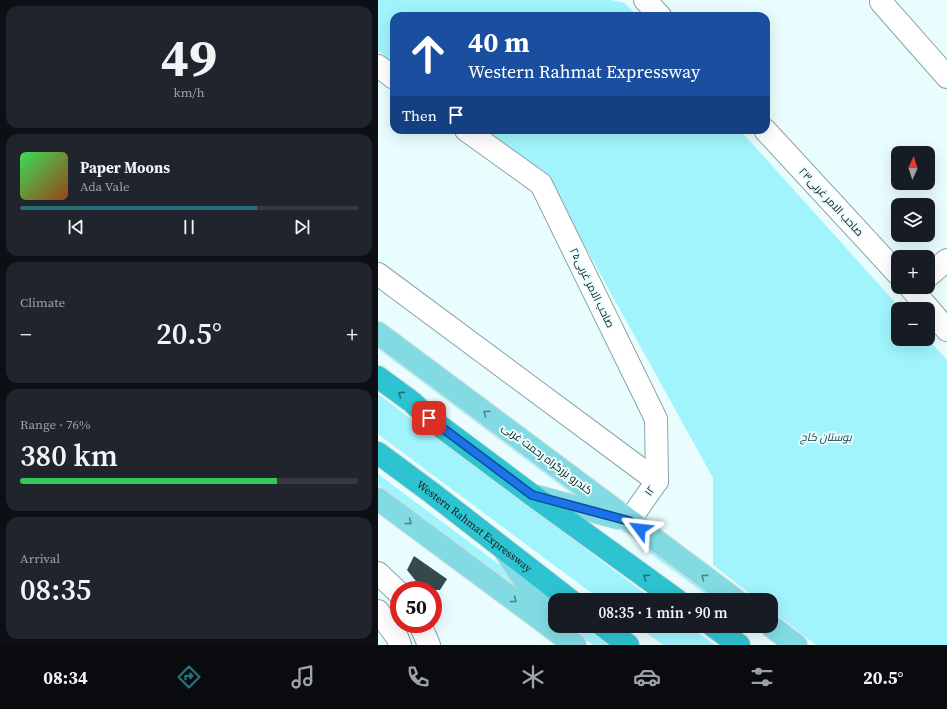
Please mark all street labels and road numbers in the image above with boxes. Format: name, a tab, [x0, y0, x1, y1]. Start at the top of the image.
street label: صاحب الامر غربی۲۳	[795, 164, 867, 240]
street label: صاحب الامر غربی۲۵	[566, 246, 618, 330]
street label: کندرو بزرگراه رحمت غربی	[499, 420, 595, 498]
street label: Western Rahmat Expressway	[414, 477, 536, 576]
street label: ۱۲	[641, 483, 659, 499]

